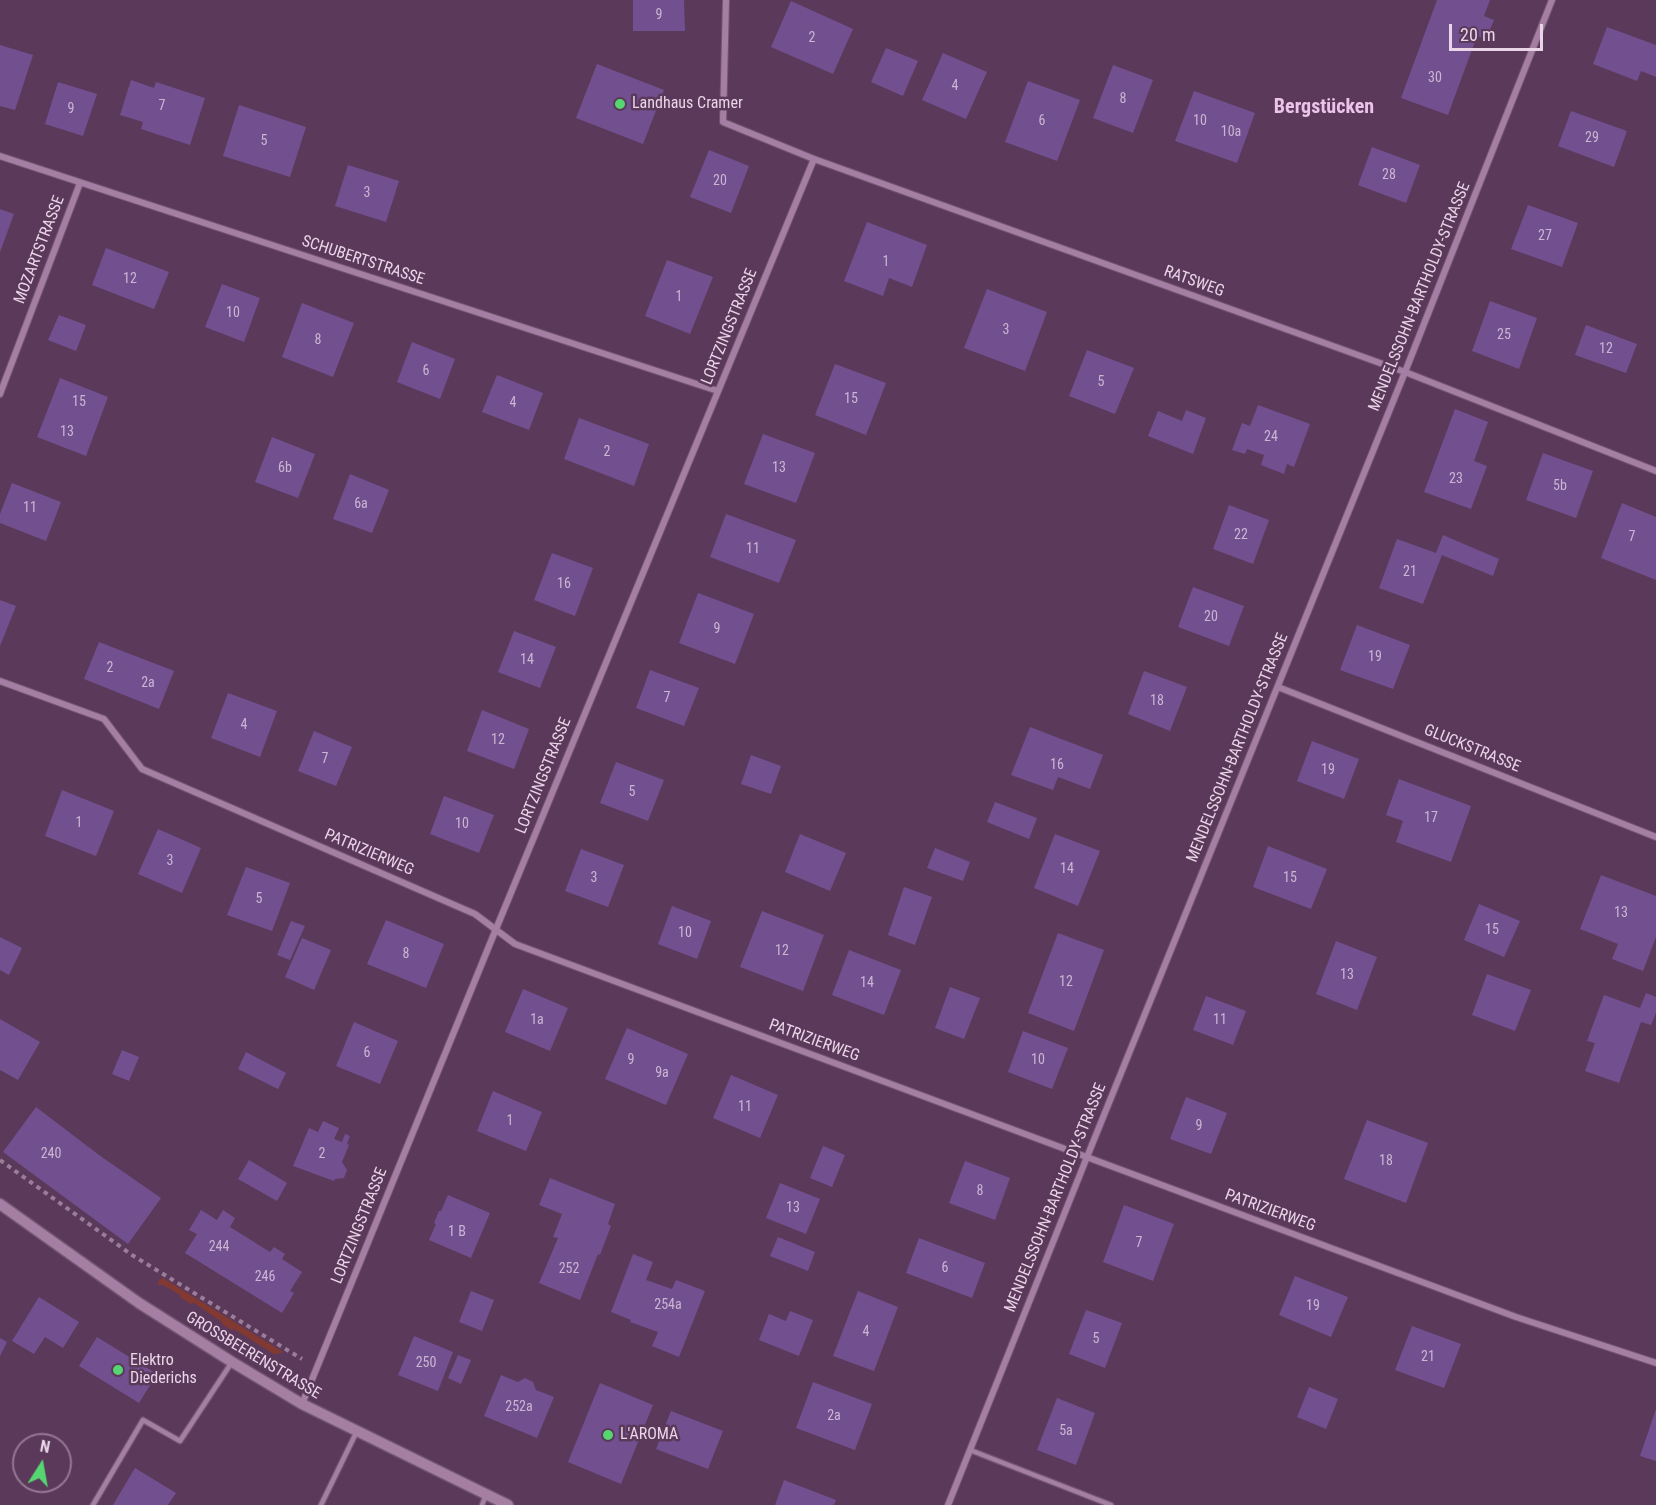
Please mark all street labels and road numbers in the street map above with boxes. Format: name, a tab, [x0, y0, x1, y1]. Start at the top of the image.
street label: MENDELSSOHN-BARTHOLDY-STRASSE	[1365, 180, 1475, 414]
street label: MOZARTSTRASSE	[11, 193, 69, 307]
street label: SCHUBERTSTRASSE	[299, 232, 427, 290]
street label: RATSWEG	[1161, 262, 1227, 302]
street label: LORTZINGSTRASSE	[698, 266, 762, 388]
street label: MENDELSSOHN-BARTHOLDY-STRASSE	[1183, 631, 1293, 865]
street label: LORTZINGSTRASSE	[512, 715, 576, 837]
street label: GLUCKSTRASSE	[1421, 721, 1523, 777]
street label: PATRIZIERWEG	[321, 826, 417, 880]
street label: PATRIZIERWEG	[766, 1016, 862, 1066]
street label: MENDELSSOHN-BARTHOLDY-STRASSE	[1001, 1081, 1111, 1315]
street label: LORTZINGSTRASSE	[328, 1165, 392, 1287]
street label: PATRIZIERWEG	[1222, 1186, 1318, 1236]
street label: GROSSBEERENSTRASSE	[182, 1308, 324, 1404]

